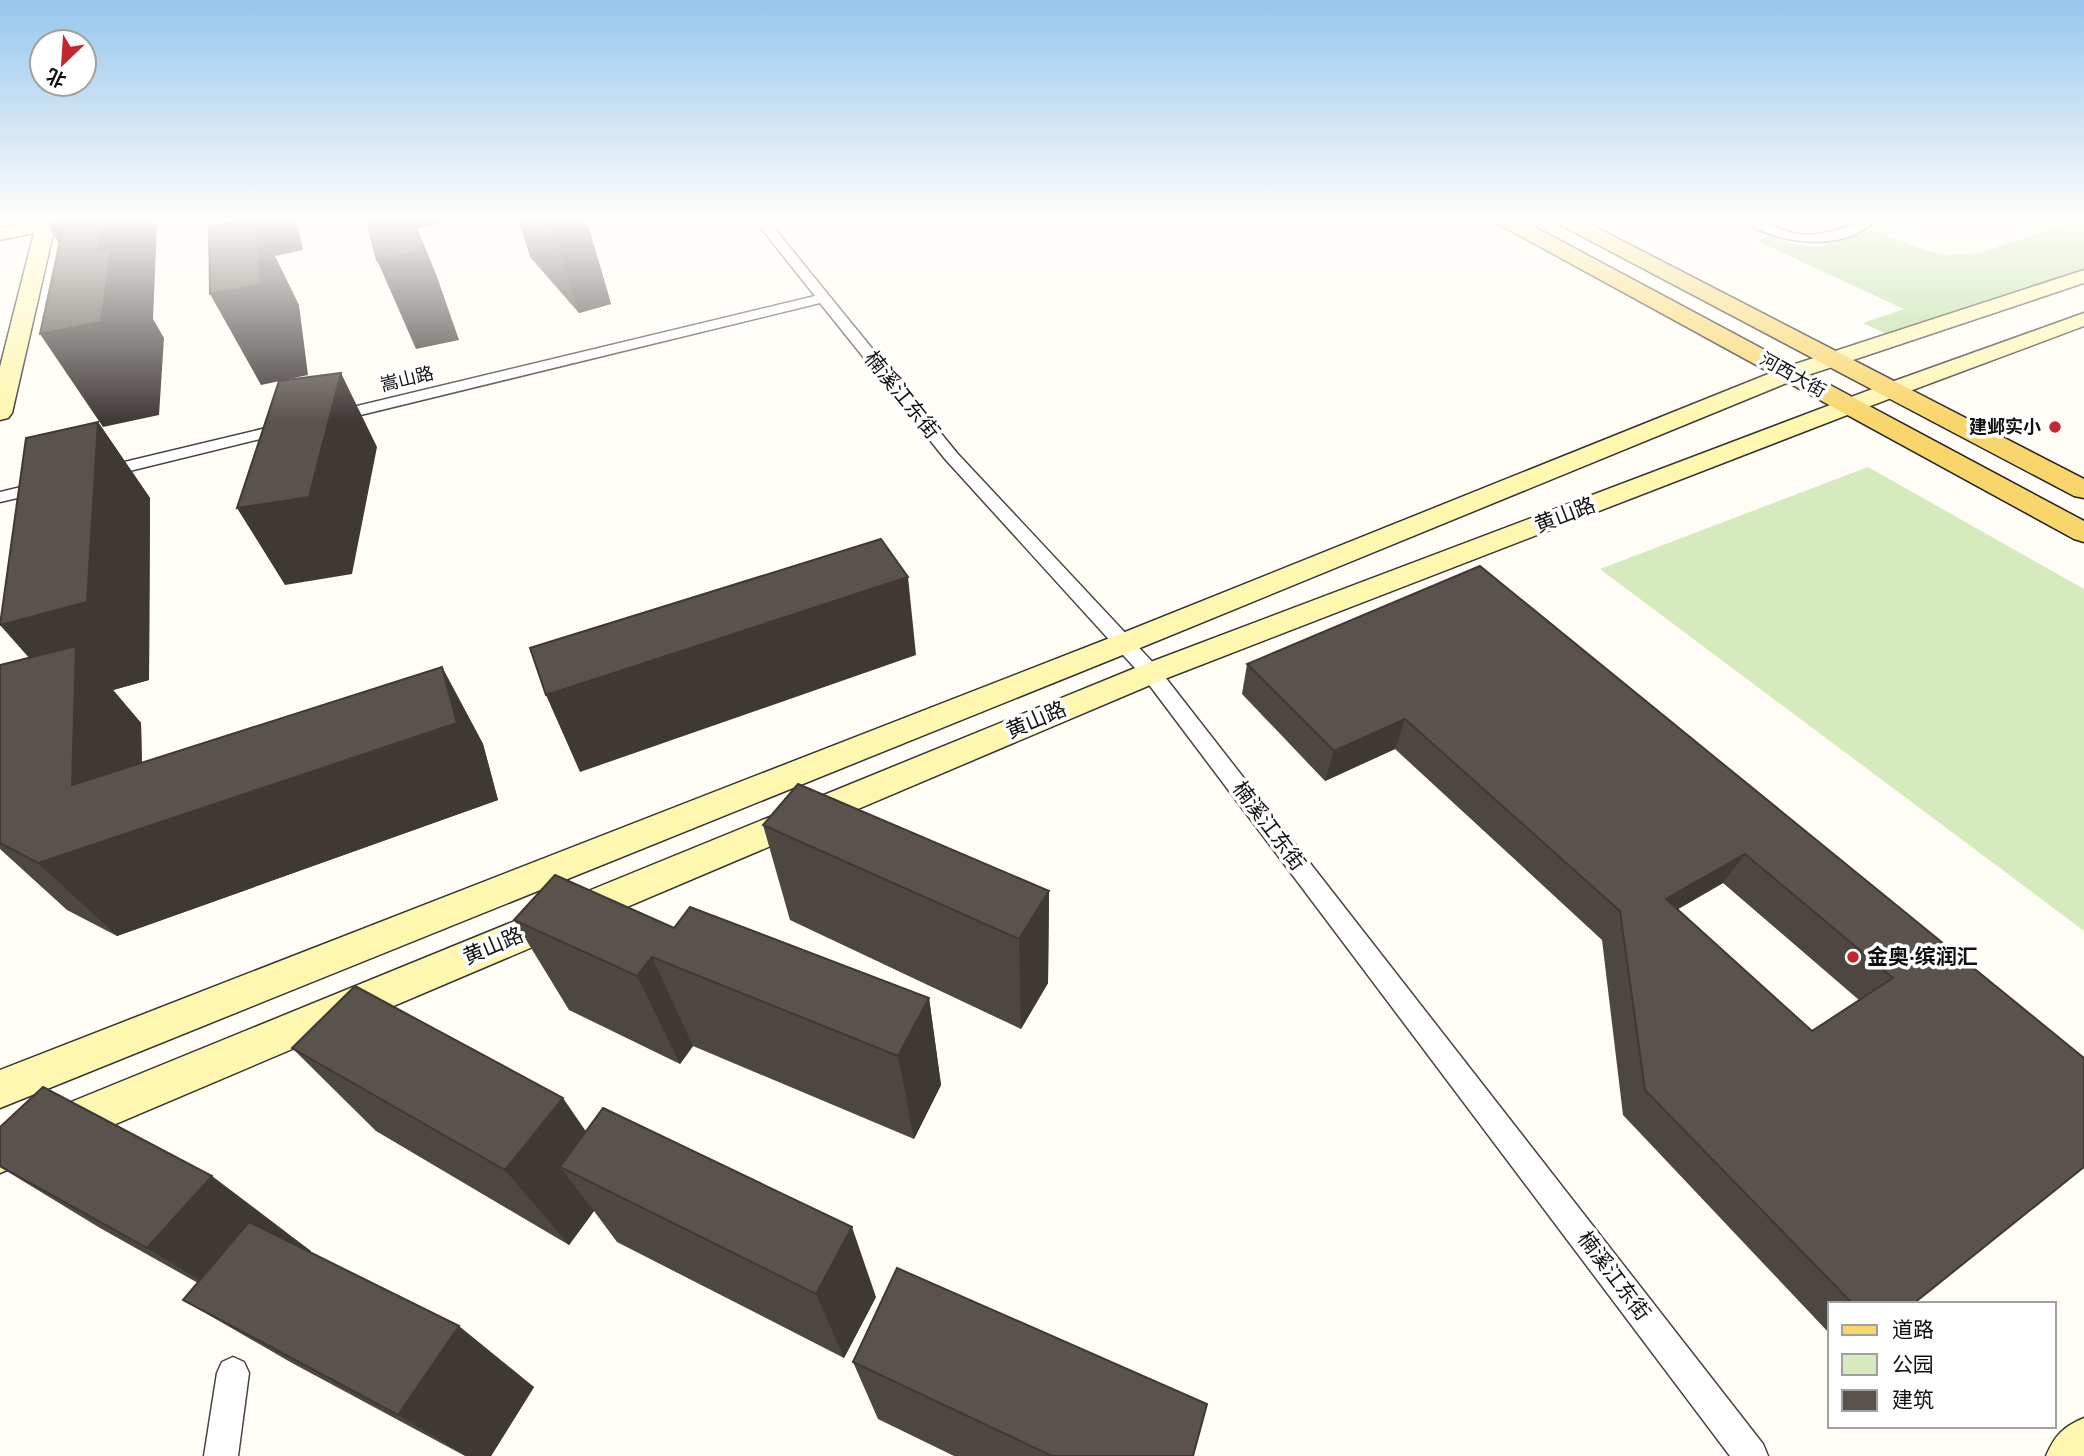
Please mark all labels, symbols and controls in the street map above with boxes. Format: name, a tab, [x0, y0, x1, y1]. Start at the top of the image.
north arrow	[28, 28, 98, 98]
text: 北	[41, 64, 70, 95]
street label: 楠溪江东街	[860, 344, 947, 443]
street label: 河西大街	[1756, 346, 1831, 402]
street label: 嵩山路	[378, 360, 436, 396]
place label: 建邺实小	[1969, 414, 2041, 438]
marker: 建邺实小	[2047, 419, 2063, 435]
street label: 黄山路	[1530, 489, 1599, 537]
street label: 黄山路	[1001, 693, 1070, 743]
street label: 楠溪江东街	[1228, 774, 1313, 875]
street label: 黄山路	[458, 919, 527, 969]
place label: 金奥·缤润汇	[1867, 941, 1978, 969]
marker: 金奥·缤润汇	[1845, 949, 1861, 965]
street label: 楠溪江东街	[1573, 1224, 1658, 1325]
legend	[1828, 1302, 2056, 1428]
text: 道路	[1892, 1314, 1934, 1342]
text: 公园	[1892, 1349, 1934, 1377]
text: 建筑	[1892, 1384, 1934, 1412]

